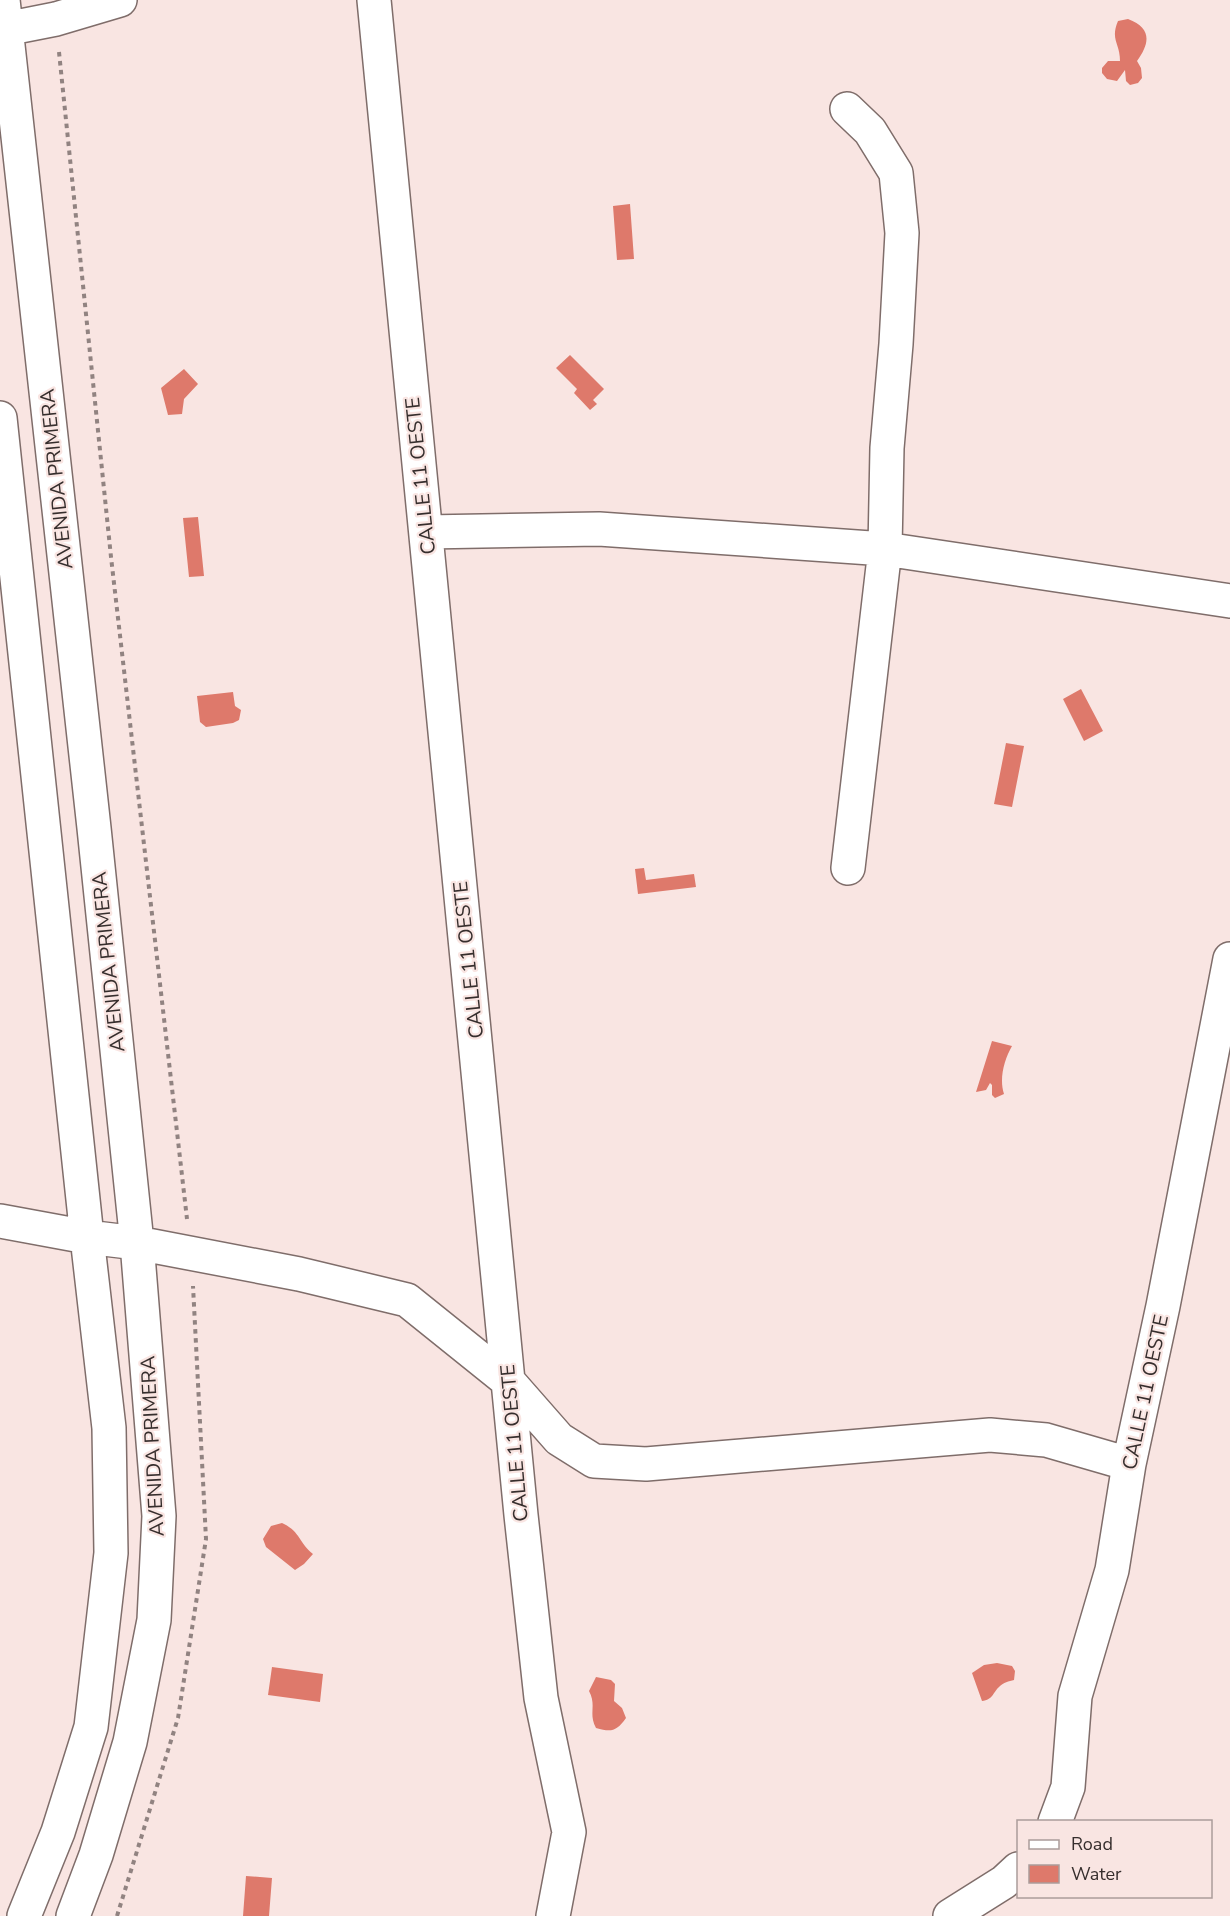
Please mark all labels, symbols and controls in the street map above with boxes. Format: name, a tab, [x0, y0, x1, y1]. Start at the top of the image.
street label: AVENIDA PRIMERA	[34, 387, 79, 570]
street label: CALLE 11 OESTE	[399, 396, 442, 556]
street label: AVENIDA PRIMERA	[86, 870, 131, 1053]
street label: CALLE 11 OESTE	[447, 880, 490, 1040]
street label: CALLE 11 OESTE	[1116, 1312, 1175, 1472]
street label: AVENIDA PRIMERA	[134, 1355, 171, 1537]
street label: CALLE 11 OESTE	[494, 1363, 535, 1523]
legend	[1017, 1820, 1212, 1898]
text: Road	[1071, 1832, 1113, 1856]
text: Water	[1071, 1862, 1122, 1886]

